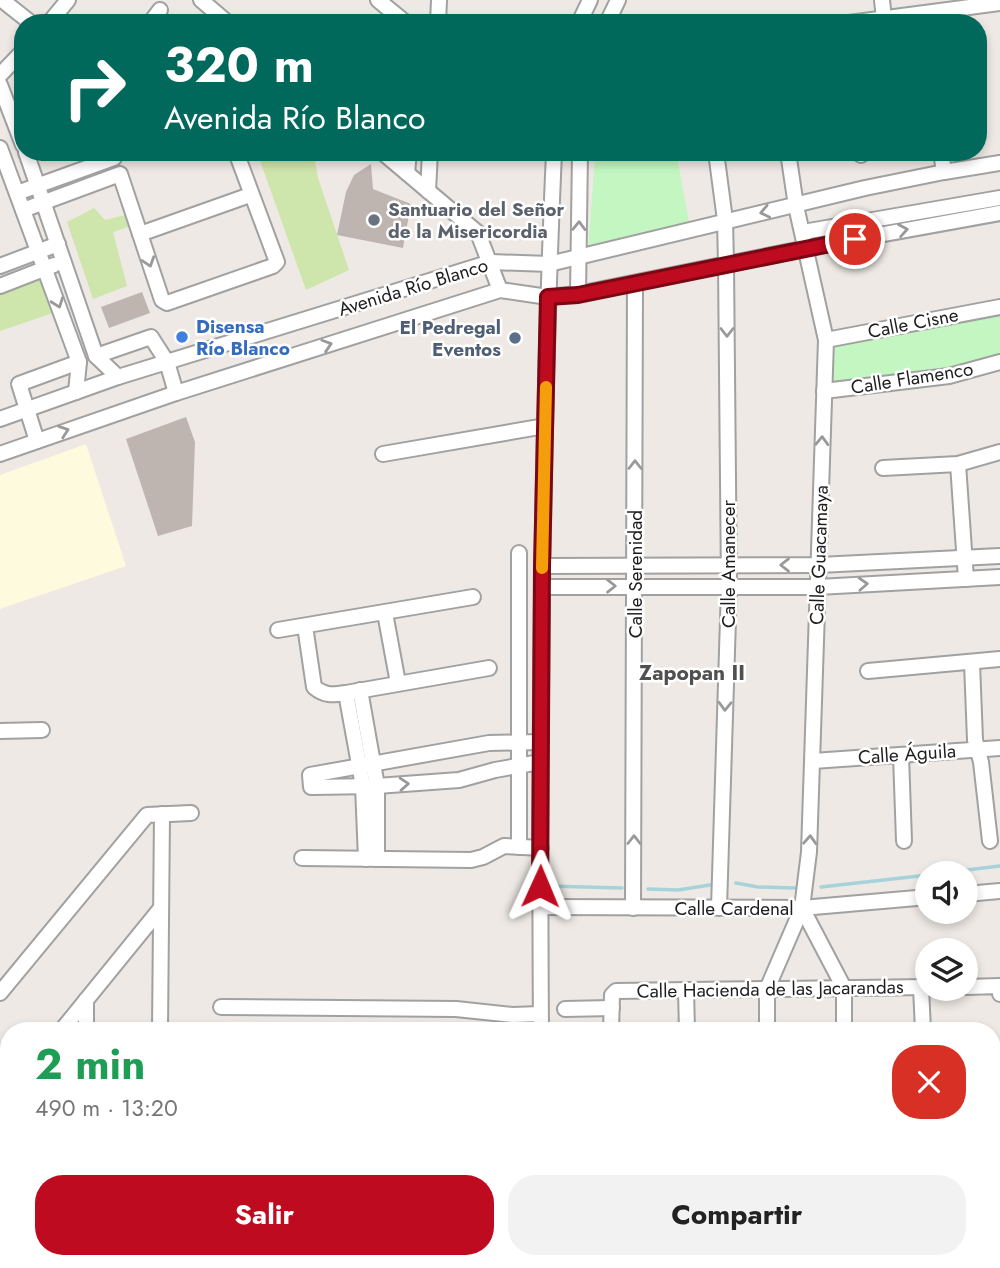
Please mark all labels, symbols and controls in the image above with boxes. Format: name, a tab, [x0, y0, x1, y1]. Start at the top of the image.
text: 320 m	[164, 30, 314, 100]
icon: right	[49, 42, 140, 133]
text: Avenida Río Blanco	[164, 95, 425, 141]
place label: Santuario del Señor de la Misericordia	[388, 196, 565, 245]
one-way arrow	[759, 204, 771, 219]
pin	[825, 209, 885, 269]
marker: Santuario del Señor de la Misericordia	[366, 212, 382, 228]
icon: arrive	[836, 220, 874, 258]
one-way arrow	[571, 221, 587, 231]
one-way arrow	[897, 223, 909, 238]
street label: Avenida Río Blanco	[335, 251, 491, 323]
one-way arrow	[141, 255, 155, 267]
one-way arrow	[50, 297, 64, 309]
street label: Calle Cisne	[865, 301, 961, 345]
place label: Disensa Río Blanco	[196, 313, 290, 362]
place label: El Pedregal Eventos	[399, 314, 501, 363]
one-way arrow	[719, 327, 735, 338]
marker: Disensa Río Blanco	[174, 329, 190, 345]
marker: El Pedregal Eventos	[507, 330, 523, 346]
one-way arrow	[321, 339, 333, 354]
street label: Calle Flamenco	[849, 355, 975, 401]
one-way arrow	[58, 425, 70, 439]
one-way arrow	[815, 436, 830, 447]
one-way arrow	[627, 459, 643, 470]
street label: Calle Guacamaya	[803, 485, 835, 625]
street label: Calle Amanecer	[715, 500, 742, 628]
street label: Calle Serenidad	[622, 510, 649, 638]
one-way arrow	[779, 557, 790, 573]
one-way arrow	[857, 577, 868, 592]
one-way arrow	[605, 579, 616, 594]
district label: Zapopan II	[639, 658, 745, 688]
one-way arrow	[717, 701, 733, 712]
street label: Calle Águila	[857, 737, 957, 771]
one-way arrow	[399, 777, 410, 792]
one-way arrow	[626, 834, 642, 844]
one-way arrow	[802, 834, 817, 845]
position arrow	[503, 849, 577, 923]
map controls	[915, 861, 978, 1001]
button: sound	[915, 861, 978, 924]
street label: Calle Cardenal	[674, 895, 794, 922]
button: layers	[915, 938, 978, 1001]
street label: Calle Hacienda de las Jacarandas	[636, 973, 904, 1005]
text: 2 min	[35, 1034, 145, 1095]
button: close	[892, 1045, 966, 1119]
text: 490 m · 13:20	[35, 1091, 178, 1125]
button: Salir	[35, 1175, 494, 1255]
button: Compartir	[508, 1175, 966, 1255]

